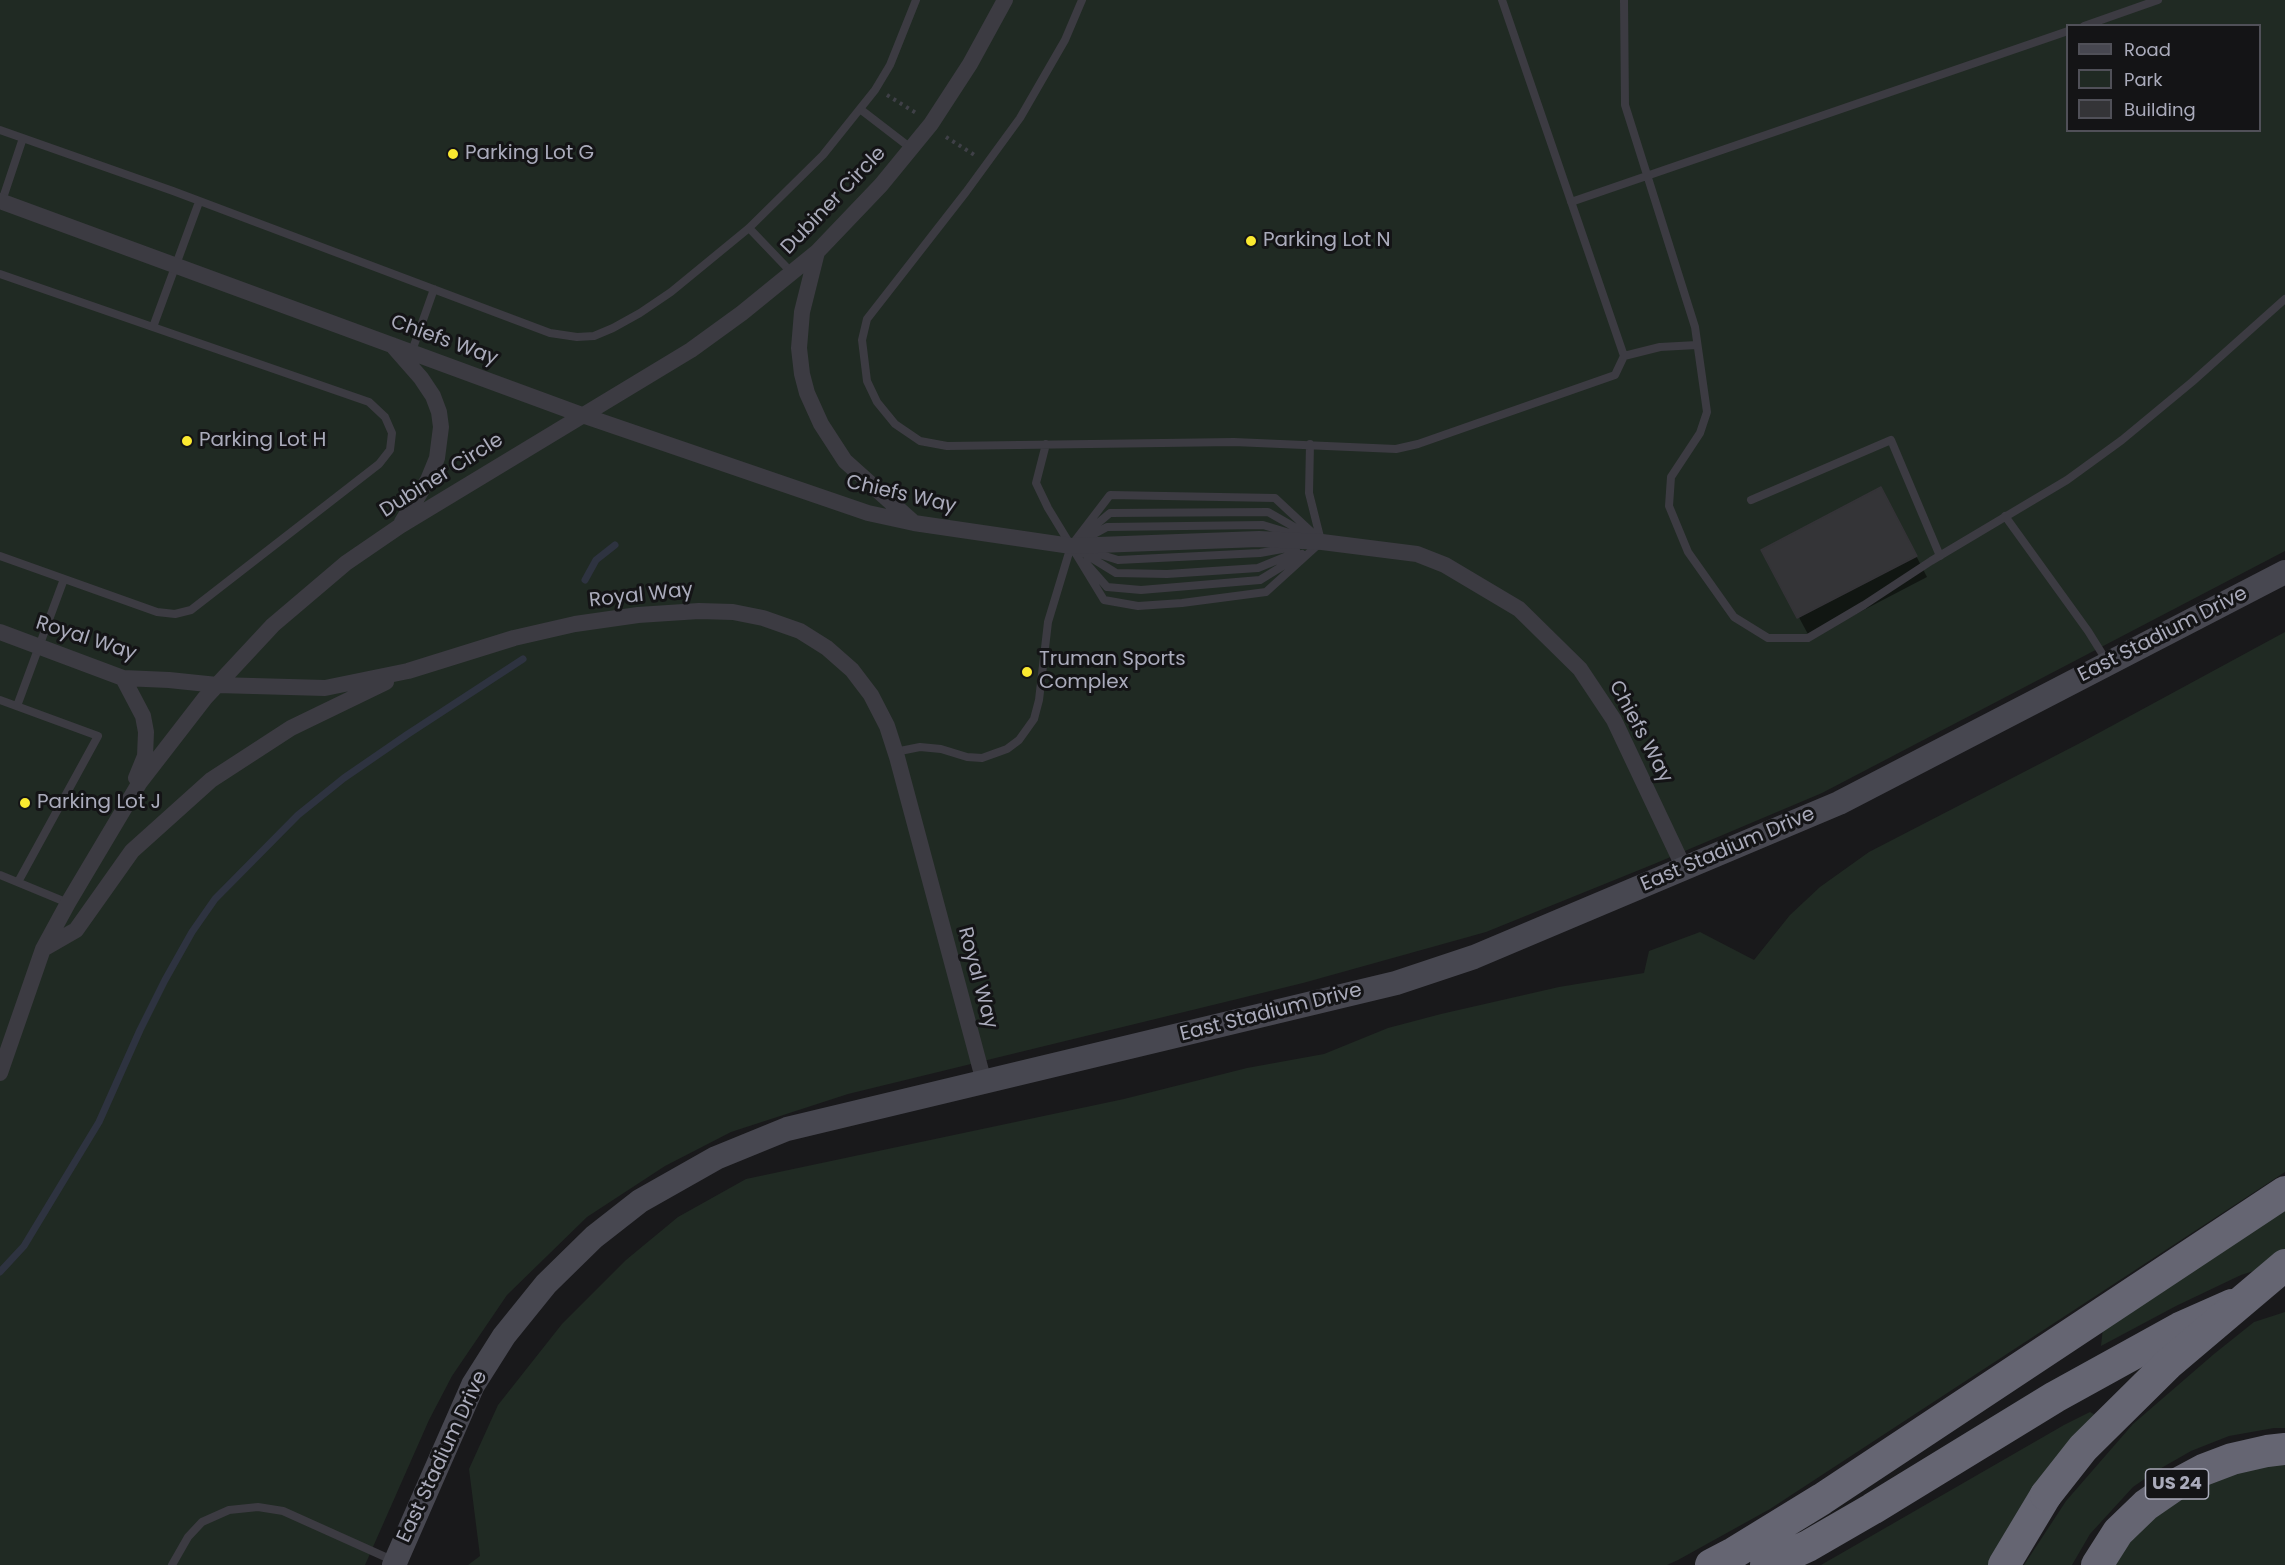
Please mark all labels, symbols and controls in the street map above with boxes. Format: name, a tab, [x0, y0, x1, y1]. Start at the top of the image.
legend	[2066, 24, 2261, 132]
text: Road	[2124, 37, 2171, 62]
text: Park	[2124, 67, 2163, 92]
text: Building	[2124, 97, 2196, 122]
place label: Parking Lot G	[465, 142, 594, 166]
street label: Dubiner Circle	[777, 142, 891, 260]
marker: Parking Lot G	[446, 147, 460, 161]
place label: Parking Lot N	[1263, 229, 1391, 253]
marker: Parking Lot N	[1244, 234, 1258, 248]
street label: Chiefs Way	[387, 311, 501, 371]
place label: Parking Lot H	[199, 429, 326, 453]
street label: Dubiner Circle	[376, 429, 508, 523]
marker: Parking Lot H	[180, 434, 194, 448]
street label: Chiefs Way	[844, 471, 958, 519]
street label: Royal Way	[588, 579, 694, 613]
street label: East Stadium Drive	[2074, 582, 2252, 688]
street label: Royal Way	[33, 611, 139, 667]
place label: Truman Sports Complex	[1039, 648, 1186, 695]
marker: Truman Sports Complex	[1020, 665, 1034, 679]
street label: Chiefs Way	[1603, 677, 1677, 787]
place label: Parking Lot J	[37, 791, 161, 815]
marker: Parking Lot J	[18, 796, 32, 810]
street label: East Stadium Drive	[1637, 802, 1819, 898]
street label: Royal Way	[952, 925, 1002, 1031]
street label: East Stadium Drive	[1178, 979, 1364, 1047]
street label: East Stadium Drive	[393, 1367, 493, 1547]
road number: US 24	[2146, 1469, 2208, 1499]

